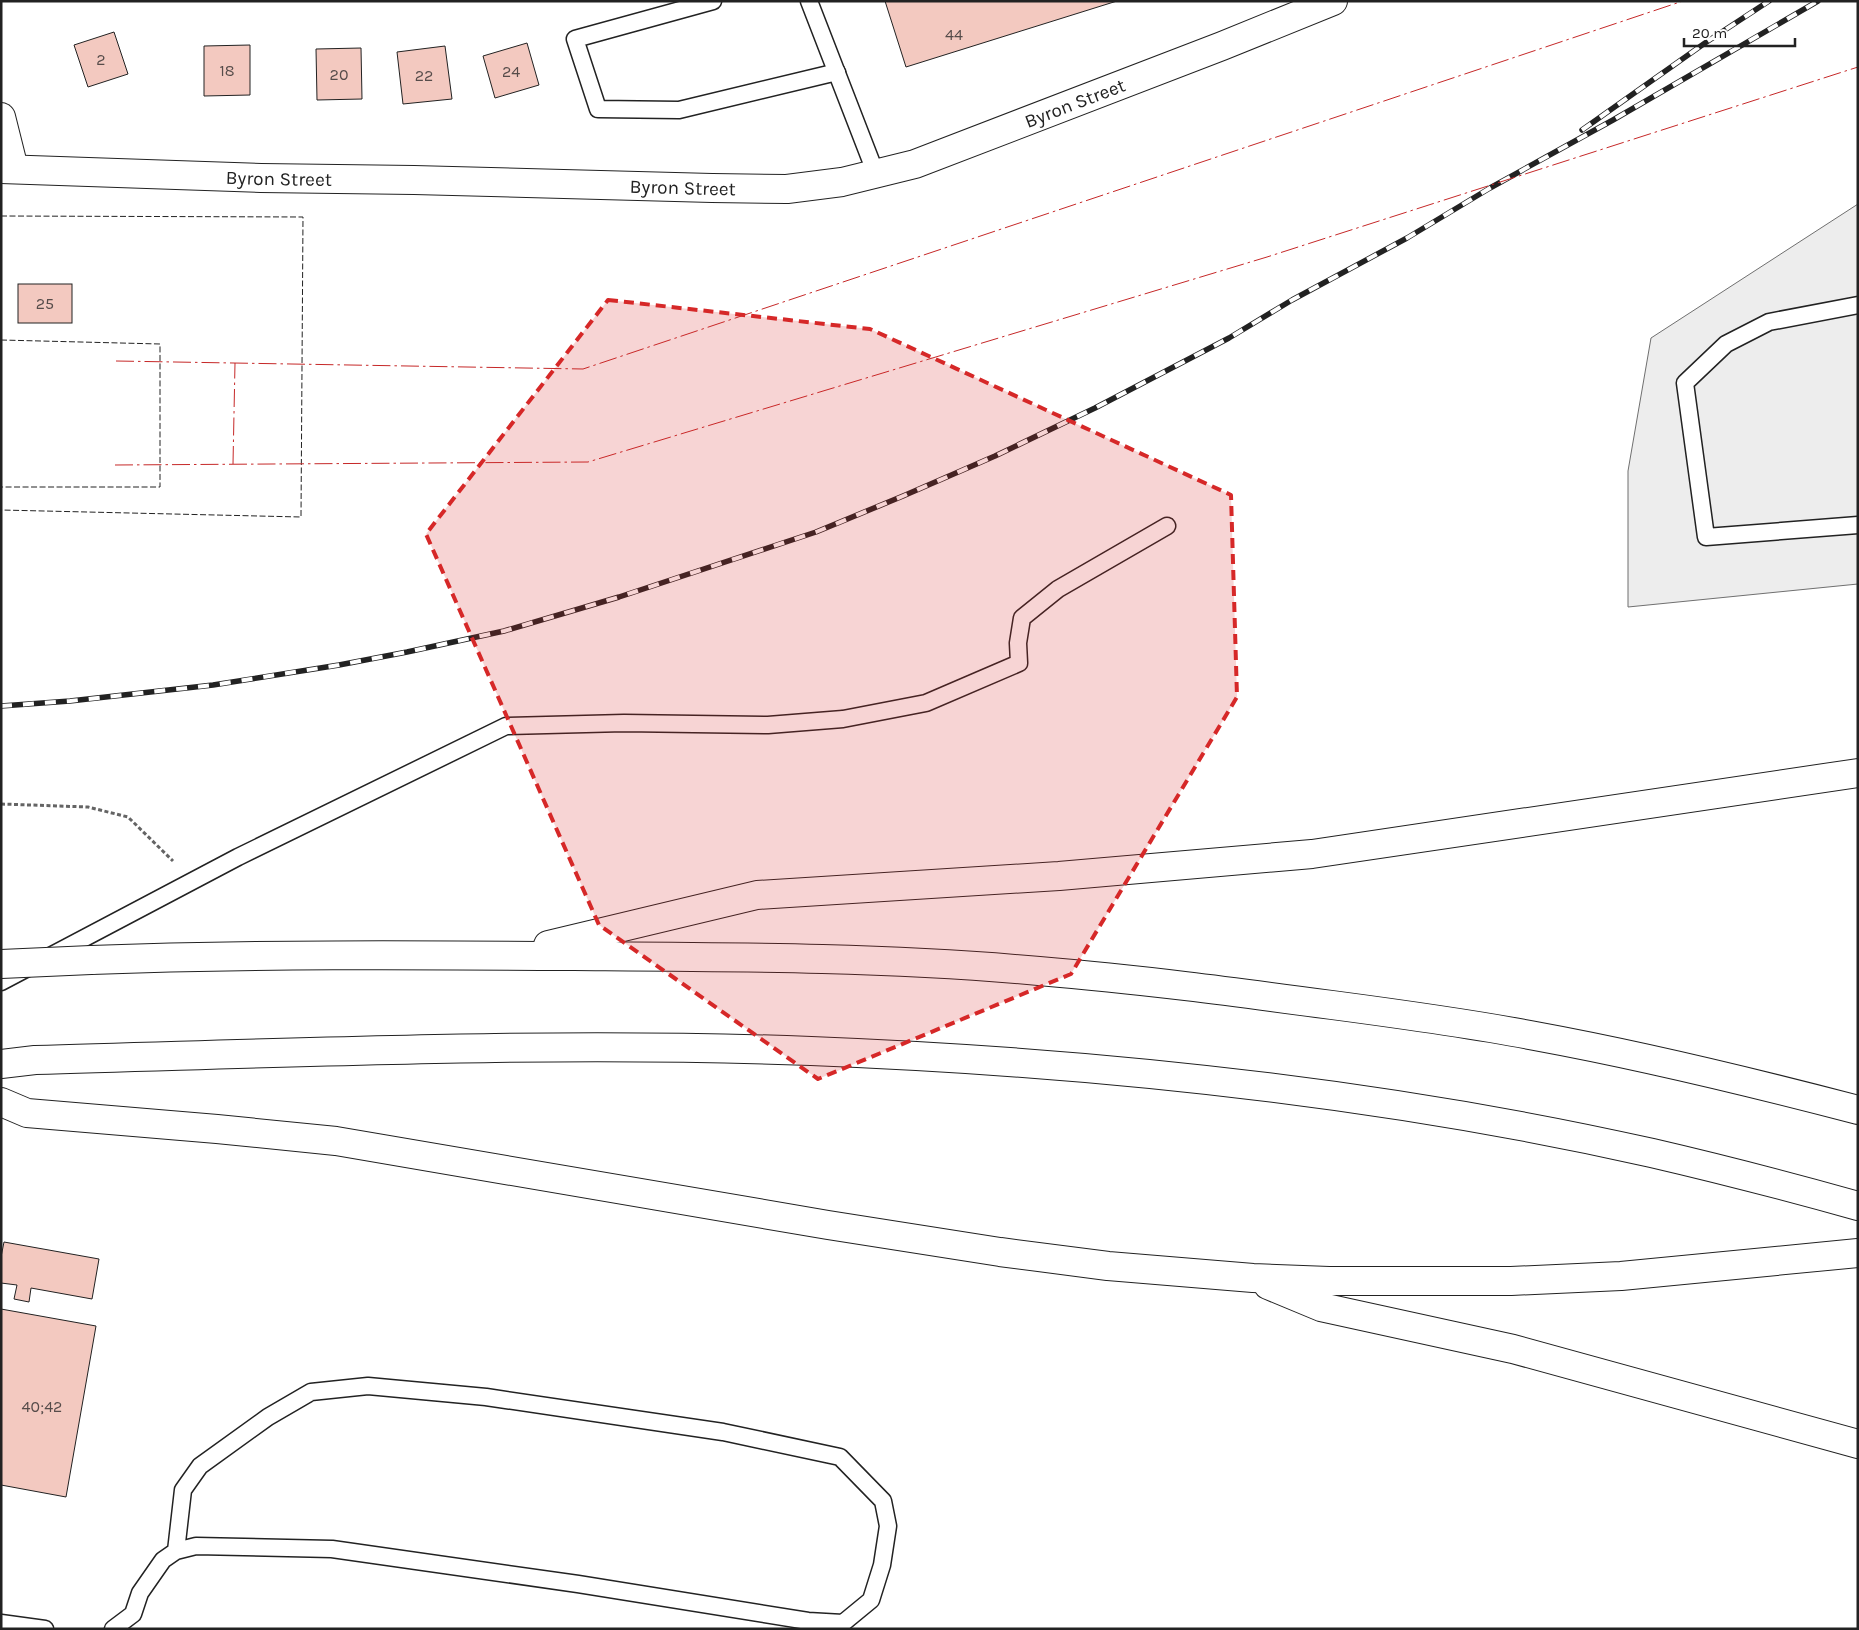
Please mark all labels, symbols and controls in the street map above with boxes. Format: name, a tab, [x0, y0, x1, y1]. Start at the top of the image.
scale bar	[1684, 15, 1795, 47]
text: 20 m	[1692, 24, 1727, 42]
house number: 44	[945, 25, 963, 44]
house number: 2	[96, 50, 106, 69]
house number: 18	[219, 61, 235, 80]
house number: 24	[502, 62, 520, 81]
house number: 20	[330, 65, 348, 84]
house number: 22	[415, 66, 433, 85]
street label: Byron Street	[1022, 74, 1129, 133]
street label: Byron Street	[225, 167, 332, 191]
street label: Byron Street	[629, 176, 736, 200]
house number: 25	[36, 294, 54, 313]
house number: 40;42	[22, 1397, 62, 1416]

